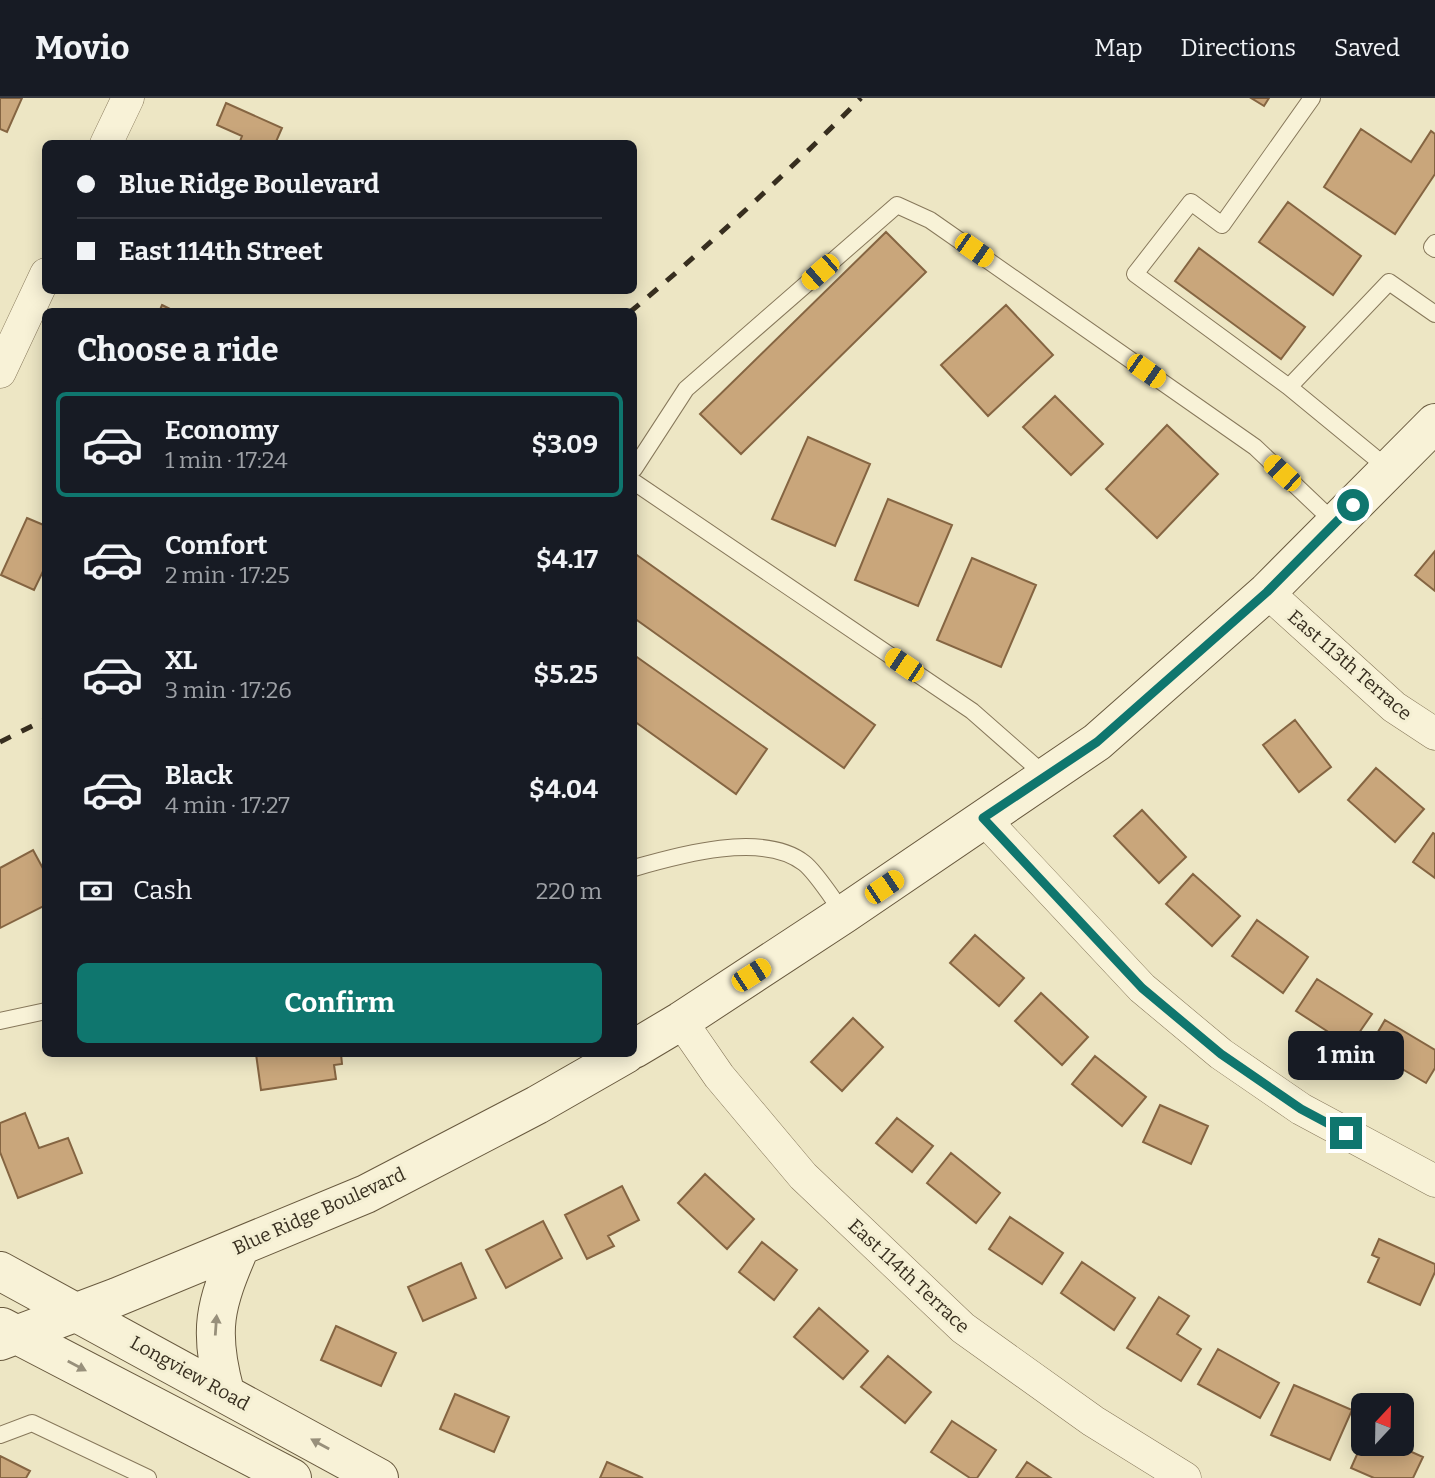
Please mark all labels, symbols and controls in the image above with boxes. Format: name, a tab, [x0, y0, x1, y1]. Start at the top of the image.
text: Movio	[35, 28, 130, 68]
text: Map	[1094, 34, 1143, 62]
text: Directions	[1181, 34, 1296, 62]
text: Saved	[1334, 34, 1400, 62]
text: Blue Ridge Boulevard	[119, 169, 379, 200]
car	[951, 229, 998, 271]
text: East 114th Street	[119, 236, 323, 267]
car	[798, 250, 843, 294]
text: Choose a ride	[77, 331, 278, 369]
car	[1123, 350, 1170, 392]
icon: car	[81, 413, 144, 476]
text: Economy	[165, 415, 279, 446]
text: $3.09	[531, 429, 598, 460]
text: 1 min · 17:24	[165, 446, 288, 474]
car	[1260, 451, 1305, 495]
route start	[1337, 489, 1369, 521]
icon: car	[81, 528, 144, 591]
text: Comfort	[165, 530, 268, 561]
text: $4.17	[536, 544, 598, 575]
text: 2 min · 17:25	[165, 561, 290, 589]
street label: East 113th Terrace	[1283, 605, 1417, 725]
icon: car	[81, 643, 144, 706]
text: XL	[165, 645, 197, 676]
car	[881, 645, 928, 685]
text: $5.25	[533, 659, 598, 690]
text: 3 min · 17:26	[165, 676, 292, 704]
icon: car	[81, 758, 144, 821]
text: Black	[165, 760, 233, 791]
text: $4.04	[529, 774, 598, 805]
text: 4 min · 17:27	[165, 791, 290, 819]
car	[861, 867, 908, 907]
icon: cash	[77, 872, 115, 910]
text: Cash	[133, 875, 192, 906]
text: 220 m	[536, 877, 602, 905]
car	[728, 955, 775, 995]
button: Confirm	[77, 963, 602, 1043]
callout: 1 min	[1288, 1032, 1404, 1080]
text: 1 min	[1317, 1041, 1375, 1069]
route end	[1330, 1117, 1362, 1149]
street label: Blue Ridge Boulevard	[229, 1163, 409, 1259]
street label: East 114th Terrace	[844, 1214, 974, 1338]
one-way arrow	[211, 1314, 222, 1336]
street label: Longview Road	[126, 1331, 254, 1415]
one-way arrow	[67, 1361, 87, 1372]
north arrow	[1351, 1393, 1414, 1456]
map controls	[1351, 1393, 1414, 1456]
one-way arrow	[310, 1438, 329, 1450]

